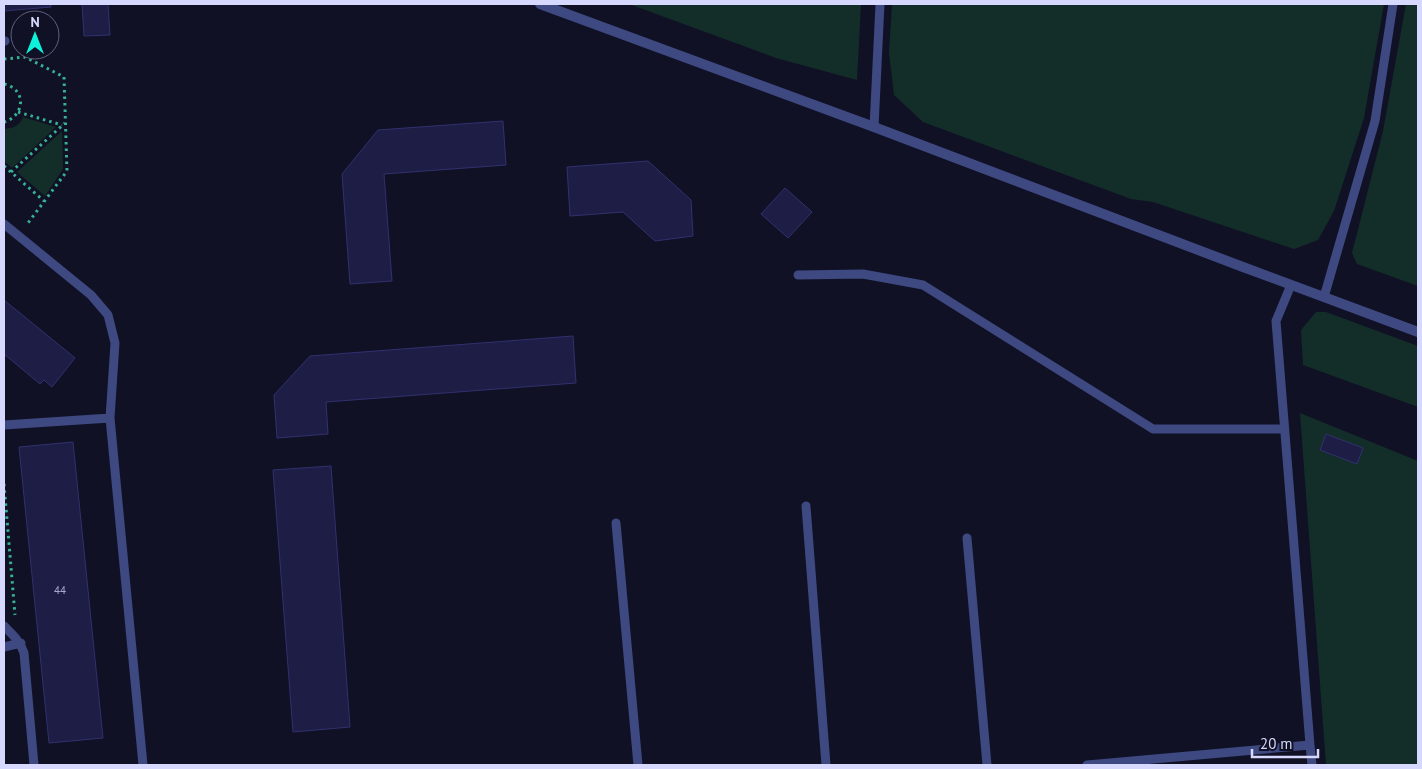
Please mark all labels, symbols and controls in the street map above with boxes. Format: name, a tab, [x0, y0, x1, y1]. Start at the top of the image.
north arrow	[10, 10, 60, 60]
text: N	[30, 13, 40, 31]
house number: 44	[54, 583, 66, 597]
scale bar	[1252, 726, 1318, 758]
text: 20 m	[1260, 734, 1293, 753]

